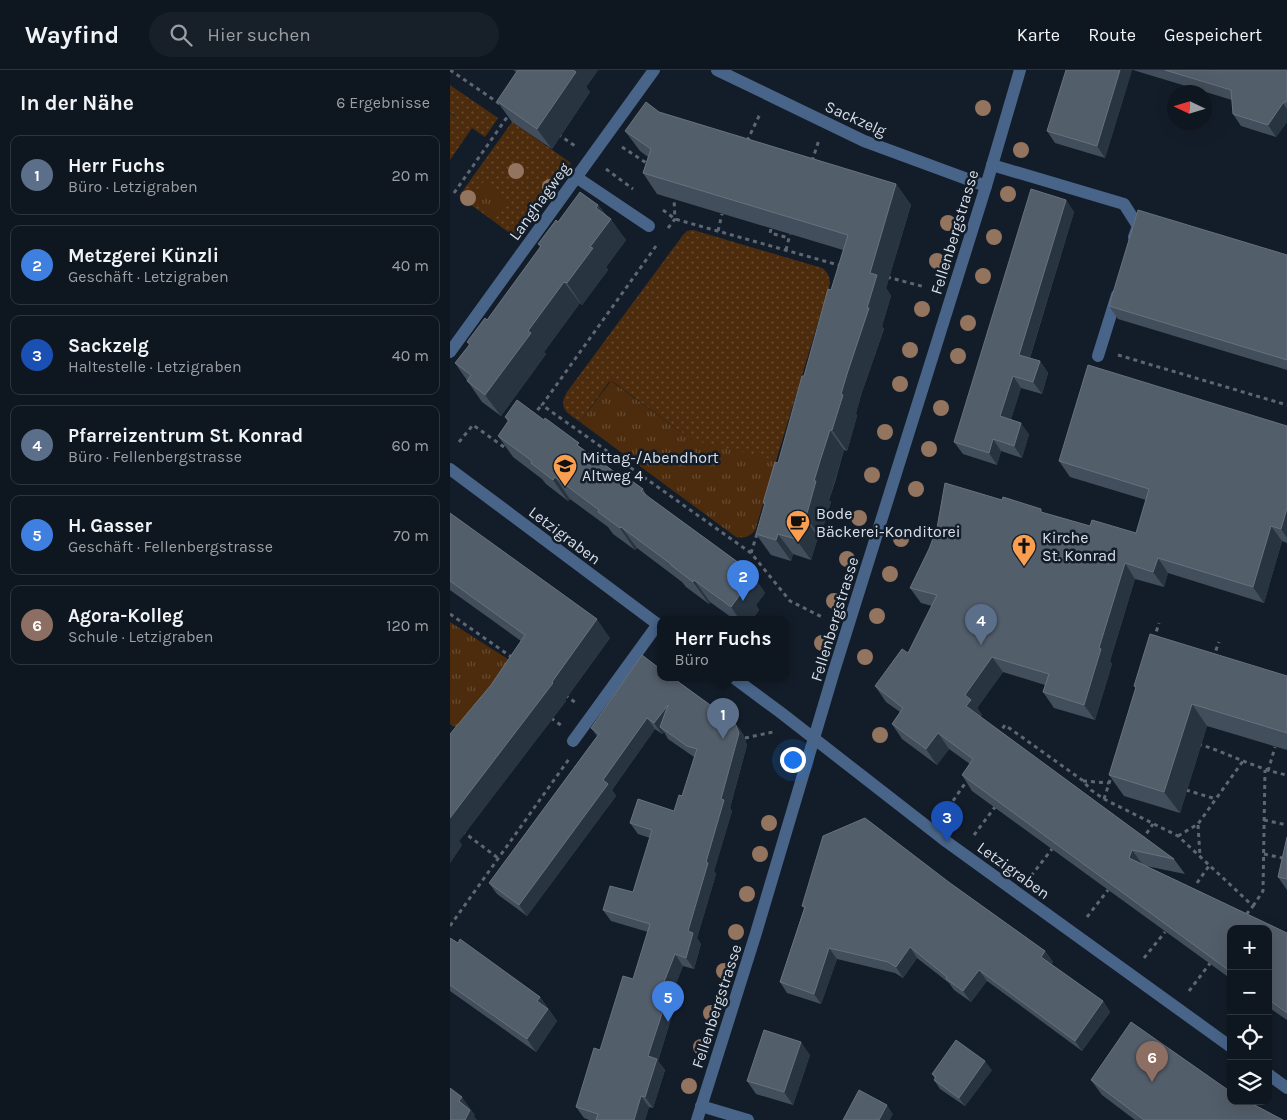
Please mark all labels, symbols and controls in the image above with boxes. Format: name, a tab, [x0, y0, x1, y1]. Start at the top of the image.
search box	[149, 12, 499, 57]
text: Wayfind	[25, 21, 119, 49]
icon: search	[167, 21, 195, 49]
text: Hier suchen	[207, 24, 311, 46]
text: Karte	[1017, 24, 1060, 46]
text: Route	[1088, 24, 1136, 46]
text: Gespeichert	[1164, 24, 1262, 46]
north arrow	[1167, 85, 1212, 130]
text: In der Nähe	[20, 91, 134, 115]
text: 6 Ergebnisse	[336, 93, 430, 112]
street label: Sackzelg	[822, 97, 889, 140]
text: Herr Fuchs	[68, 155, 165, 177]
street label: Langhagweg	[505, 159, 574, 244]
text: 1	[34, 166, 40, 185]
text: 20 m	[391, 166, 429, 185]
street label: Fellenbergstrasse	[926, 168, 982, 297]
text: Büro · Letzigraben	[68, 177, 198, 196]
text: Metzgerei Künzli	[68, 245, 219, 267]
text: 2	[32, 256, 42, 275]
text: 40 m	[392, 256, 429, 275]
text: Geschäft · Letzigraben	[68, 267, 229, 286]
text: Sackzelg	[68, 335, 149, 357]
text: 3	[32, 346, 42, 365]
text: 40 m	[392, 346, 429, 365]
text: Haltestelle · Letzigraben	[68, 357, 242, 376]
text: Pfarreizentrum St. Konrad	[68, 425, 303, 447]
text: 4	[32, 436, 42, 455]
text: 60 m	[392, 436, 429, 455]
text: Büro · Fellenbergstrasse	[68, 447, 242, 466]
place label: Mittag-/Abendhort Altweg 4	[582, 448, 719, 485]
school or university icon: Mittag-/Abendhort Altweg 4	[552, 453, 578, 487]
street label: Letzigraben	[525, 502, 604, 569]
place label: Bode Bäckerei-Konditorei	[816, 504, 960, 541]
cafe icon: Bode Bäckerei-Konditorei	[785, 509, 811, 543]
text: H. Gasser	[68, 515, 152, 537]
text: 5	[32, 526, 42, 545]
text: 70 m	[393, 526, 429, 545]
place label: Kirche St. Konrad	[1042, 528, 1117, 565]
church icon: Kirche St. Konrad	[1011, 533, 1037, 567]
text: Geschäft · Fellenbergstrasse	[68, 537, 273, 556]
street label: Fellenbergstrasse	[806, 555, 862, 684]
pin: 2	[727, 560, 759, 601]
pin: 4	[965, 604, 997, 645]
text: Agora-Kolleg	[68, 605, 183, 627]
text: 6	[32, 616, 42, 635]
text: 120 m	[386, 616, 429, 635]
popup	[657, 616, 789, 681]
text: Schule · Letzigraben	[68, 627, 213, 646]
text: Herr Fuchs	[675, 628, 771, 650]
text: Büro	[675, 650, 709, 669]
pin: 1	[707, 698, 739, 739]
your location	[780, 747, 806, 773]
pin: 3	[931, 801, 963, 842]
street label: Letzigraben	[974, 838, 1054, 903]
map controls	[1227, 925, 1272, 1105]
button: +	[1227, 925, 1272, 970]
street label: Fellenbergstrasse	[687, 942, 745, 1071]
button: −	[1227, 970, 1272, 1015]
pin: 5	[652, 981, 684, 1022]
button: locate	[1227, 1015, 1272, 1060]
pin: 6	[1136, 1041, 1168, 1082]
button: layers	[1227, 1060, 1272, 1105]

